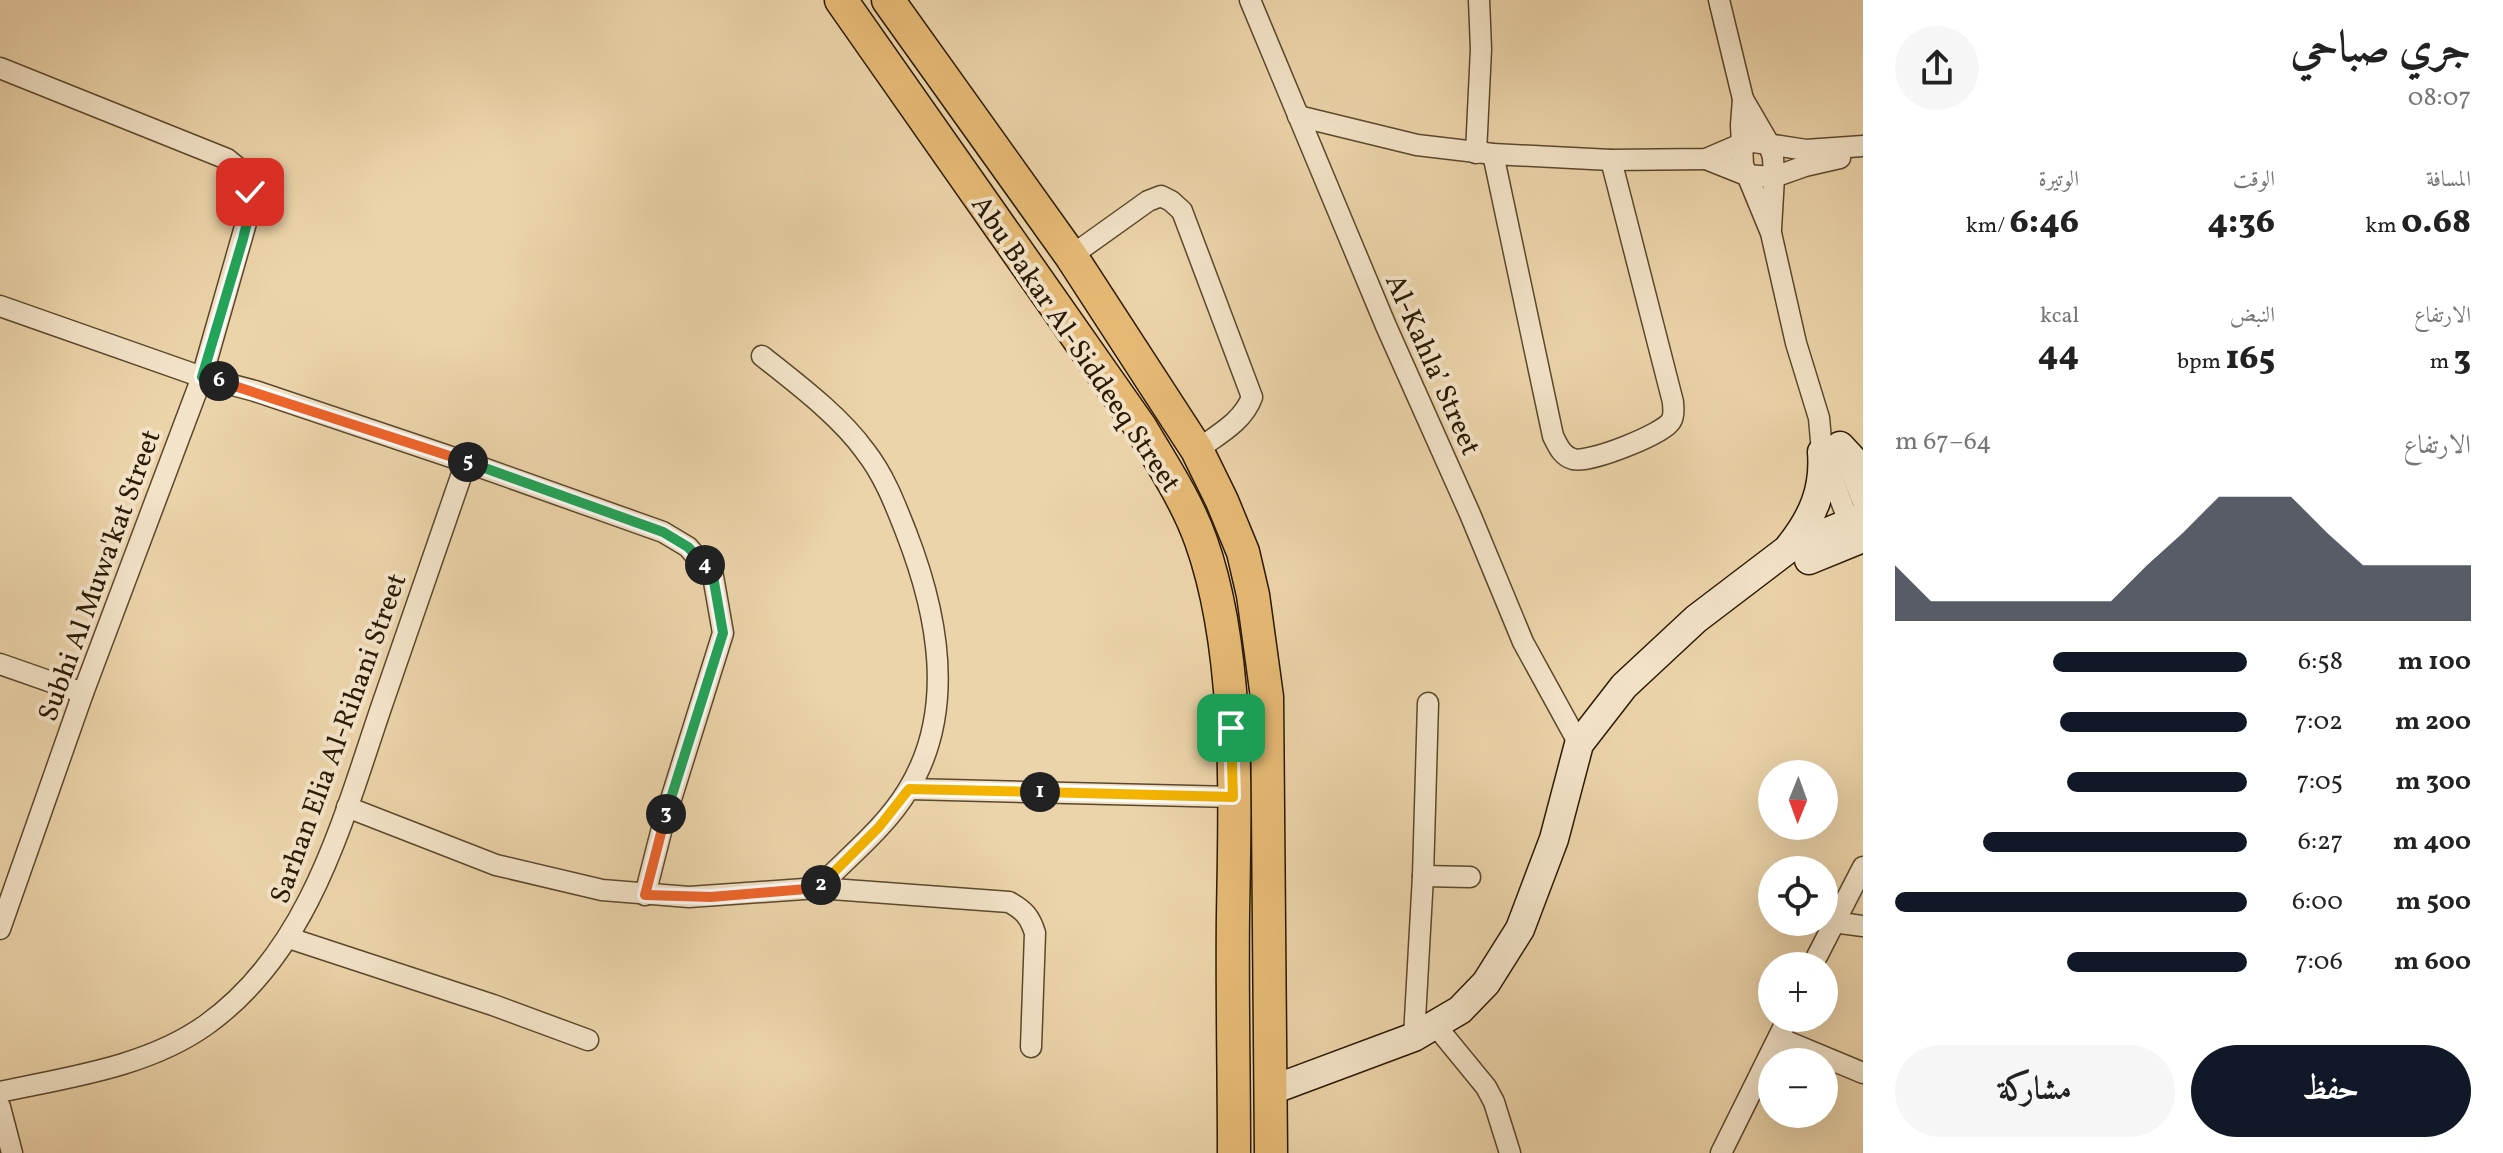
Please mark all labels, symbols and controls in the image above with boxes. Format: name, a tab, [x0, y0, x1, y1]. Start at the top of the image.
text: جري صباحي	[2290, 19, 2471, 80]
button: share	[1895, 26, 1979, 110]
text: 08:07	[2408, 80, 2471, 116]
pin	[216, 158, 284, 226]
text: الوتيرة	[2038, 165, 2079, 196]
text: الوقت	[2233, 165, 2275, 196]
text: المسافة	[2426, 165, 2471, 196]
icon: check	[228, 170, 272, 214]
street label: Abu Bakar Al-Siddeeq Street	[961, 188, 1189, 501]
text: 6:46	[2010, 200, 2079, 247]
text: 4:36	[2207, 200, 2275, 247]
text: 0.68	[2401, 200, 2471, 247]
text: /km	[1966, 211, 2010, 242]
text: km	[2365, 211, 2401, 242]
street label: Al-Kahla’ Street	[1374, 268, 1489, 462]
text: kcal	[2040, 301, 2079, 332]
text: النبض	[2230, 301, 2275, 332]
text: الارتفاع	[2414, 301, 2471, 332]
text: 44	[2038, 332, 2079, 379]
text: 165	[2226, 336, 2275, 383]
text: 3	[2454, 336, 2471, 383]
text: bpm	[2177, 347, 2226, 378]
text: m	[2430, 347, 2454, 378]
pin: 6	[199, 361, 239, 401]
text: 6	[213, 365, 225, 396]
street label: Subhi Al Muwa'kat Street	[29, 424, 171, 727]
text: 64–67 m	[1895, 424, 1992, 460]
text: الارتفاع	[2404, 428, 2471, 464]
pin: 5	[448, 442, 488, 482]
text: 5	[463, 446, 473, 477]
pin: 4	[685, 545, 725, 585]
text: 4	[698, 549, 712, 580]
street label: Sarhan Elia Al-Rihani Street	[261, 568, 417, 909]
text: 6:58	[2298, 644, 2343, 680]
text: 100 m	[2398, 644, 2471, 680]
pin	[1197, 694, 1265, 762]
text: 7:02	[2295, 704, 2343, 740]
text: 200 m	[2395, 704, 2471, 740]
icon: arrive	[1209, 706, 1253, 750]
north arrow	[1758, 760, 1838, 840]
map controls	[1758, 760, 1838, 1128]
text: 7:05	[2296, 764, 2343, 800]
text: 300 m	[2395, 764, 2471, 800]
pin: 1	[1020, 772, 1060, 812]
text: 1	[1036, 776, 1044, 807]
pin: 3	[646, 794, 686, 834]
text: 3	[660, 798, 672, 829]
text: 6:27	[2298, 824, 2343, 860]
text: 400 m	[2393, 824, 2471, 860]
button: locate	[1758, 856, 1838, 936]
pin: 2	[801, 865, 841, 905]
text: 2	[815, 869, 827, 900]
text: 6:00	[2292, 884, 2343, 920]
text: 500 m	[2396, 884, 2471, 920]
text: 7:06	[2295, 944, 2343, 980]
text: 600 m	[2394, 944, 2471, 980]
button: +	[1758, 952, 1838, 1032]
button: مشاركة	[1895, 1045, 2175, 1137]
button: حفظ	[2191, 1045, 2471, 1137]
button: −	[1758, 1048, 1838, 1128]

